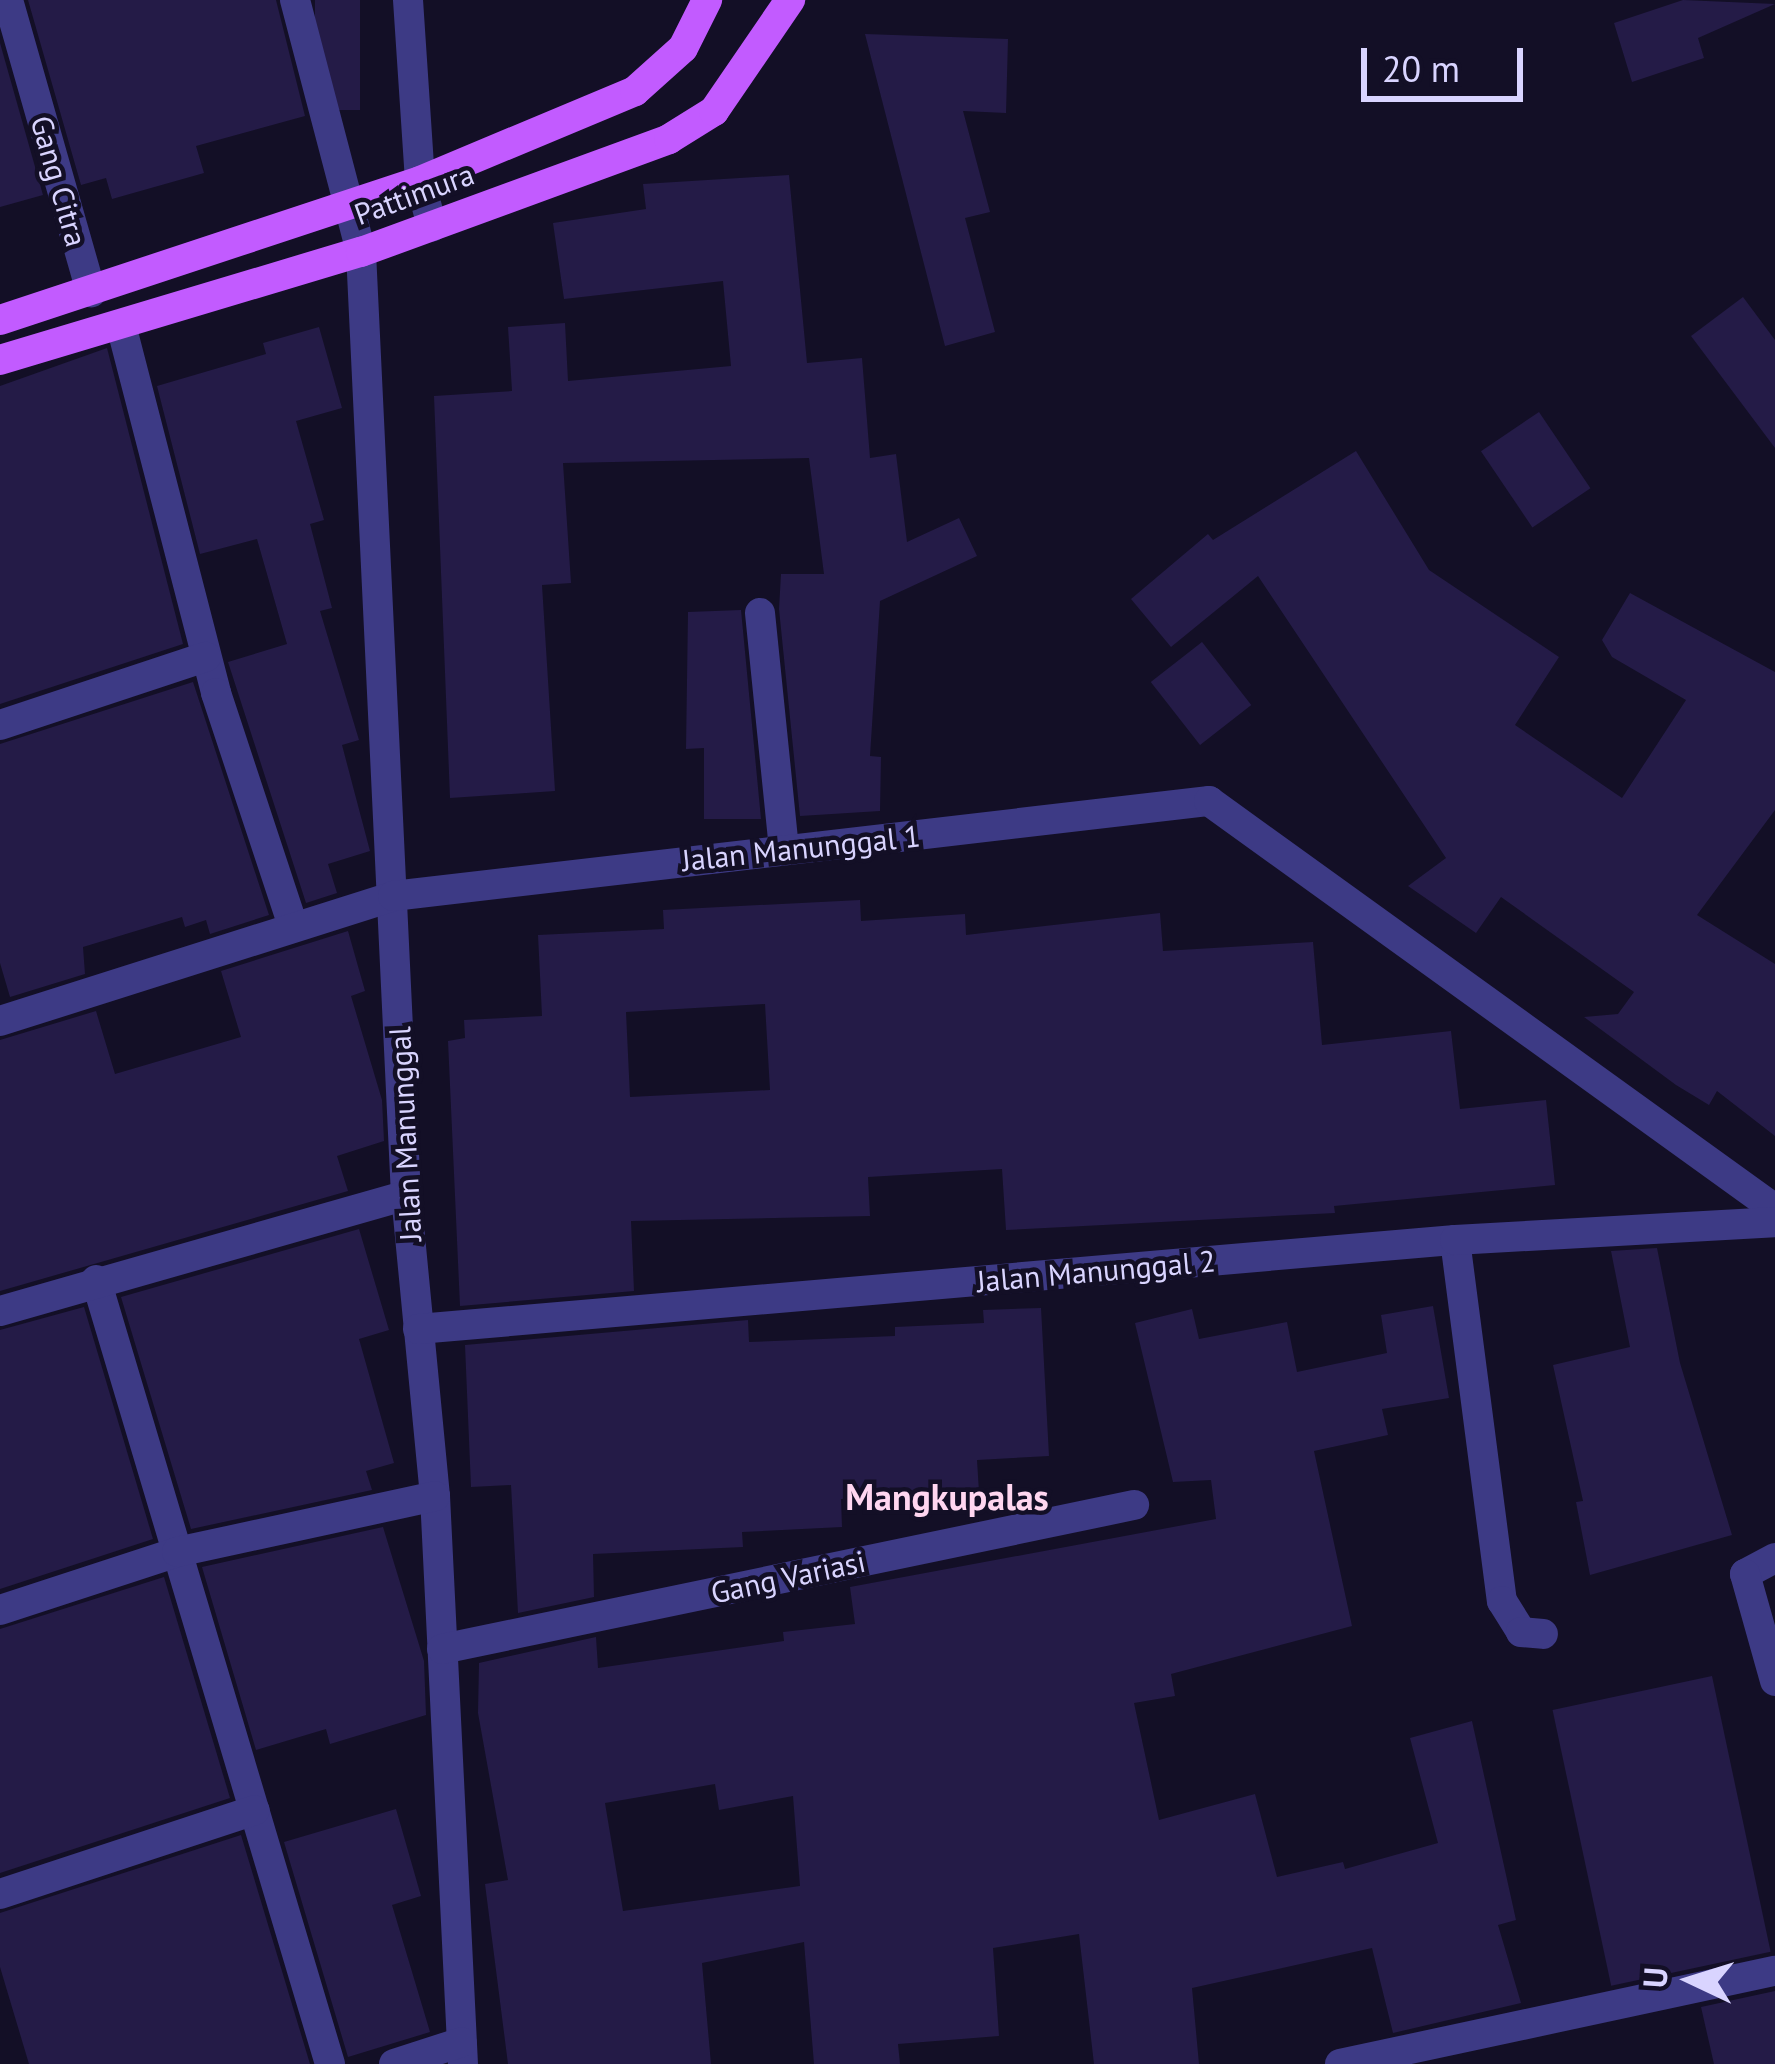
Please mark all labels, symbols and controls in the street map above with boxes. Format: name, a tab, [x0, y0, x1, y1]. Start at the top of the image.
scale bar	[1367, 24, 1529, 98]
text: 20 m	[1382, 45, 1460, 92]
street label: Gang Citra	[23, 112, 95, 250]
street label: Pattimura	[349, 156, 479, 232]
street label: Jalan Manunggal 1	[680, 818, 922, 878]
street label: Jalan Manunggal	[381, 1026, 429, 1242]
street label: Jalan Manunggal 2	[975, 1243, 1217, 1299]
district label: Mangkupalas	[845, 1475, 1049, 1519]
street label: Gang Variasi	[707, 1543, 869, 1611]
north arrow	[1631, 1920, 1751, 2040]
text: U	[1632, 1966, 1677, 1989]

